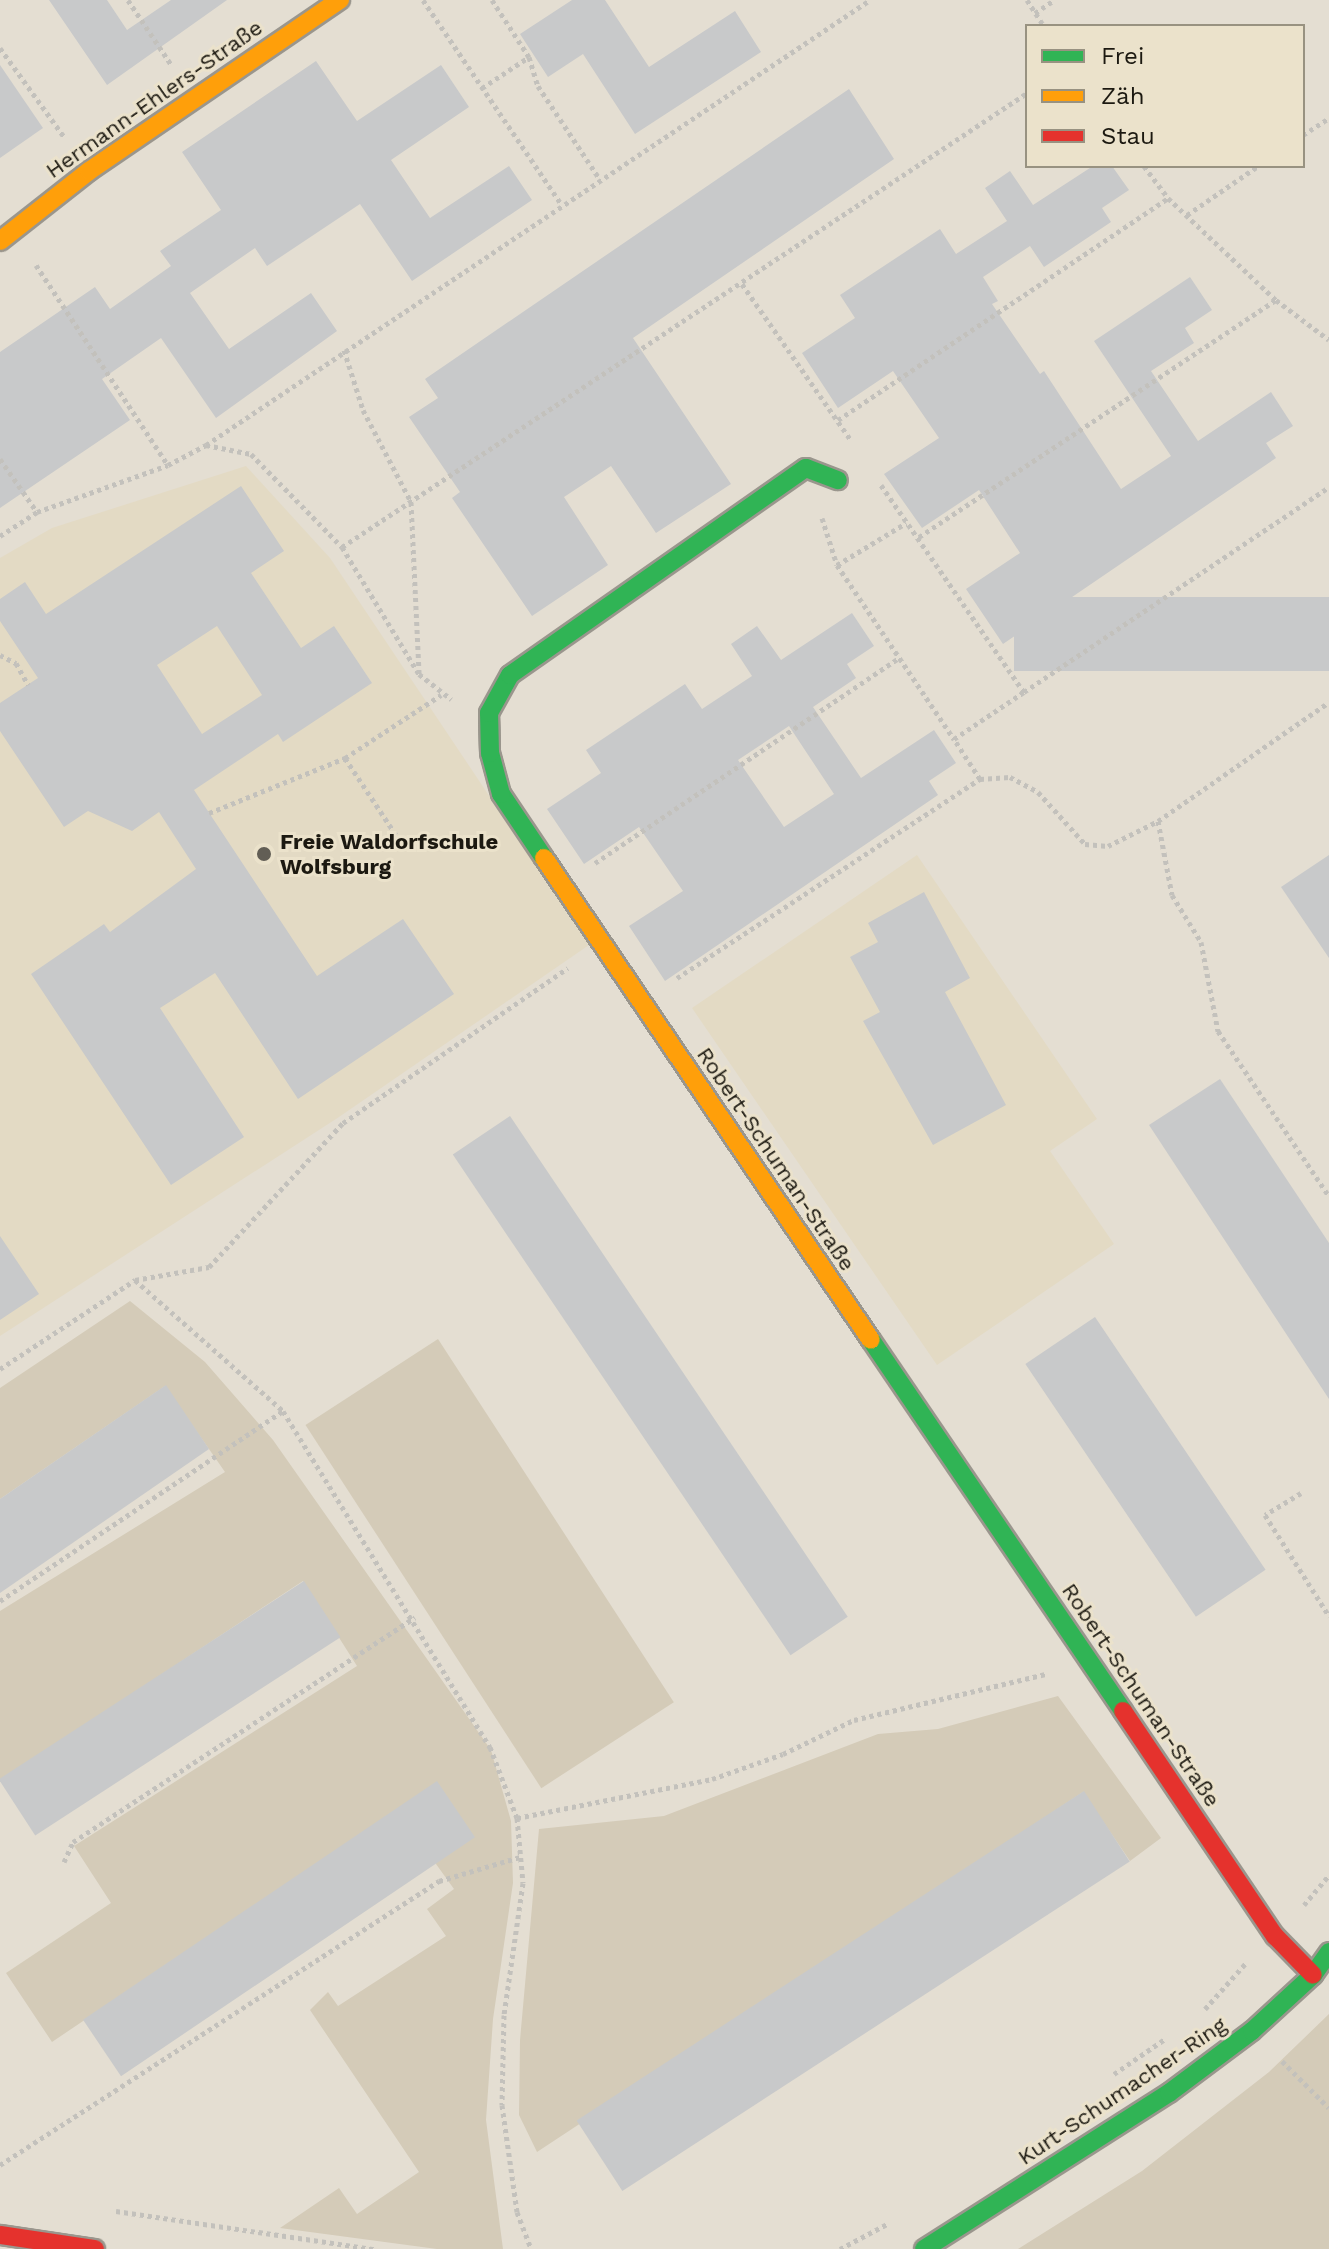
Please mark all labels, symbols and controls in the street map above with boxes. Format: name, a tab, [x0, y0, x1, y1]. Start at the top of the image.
street label: Hermann-Ehlers-Straße	[41, 14, 267, 184]
legend	[1025, 24, 1305, 168]
text: Frei	[1101, 42, 1144, 70]
text: Zäh	[1101, 82, 1145, 110]
text: Stau	[1101, 122, 1155, 150]
place label: Freie Waldorfschule Wolfsburg	[280, 828, 499, 880]
marker: Freie Waldorfschule Wolfsburg	[255, 845, 273, 863]
street label: Robert-Schuman-Straße	[691, 1042, 861, 1276]
street label: Robert-Schuman-Straße	[1056, 1578, 1226, 1812]
street label: Kurt-Schumacher-Ring	[1013, 2011, 1231, 2171]

